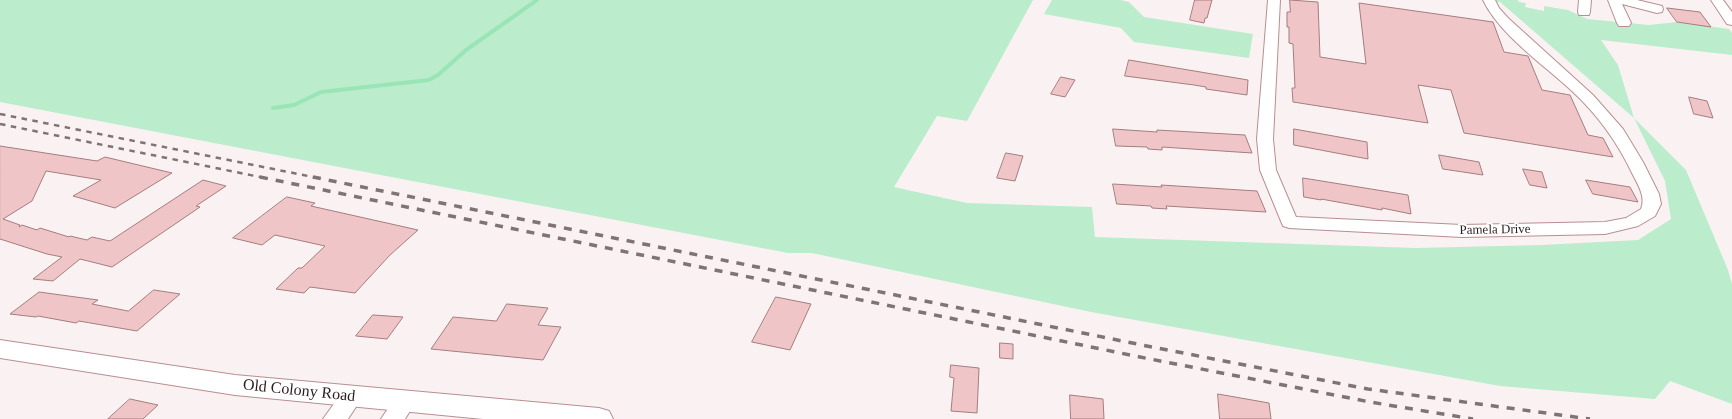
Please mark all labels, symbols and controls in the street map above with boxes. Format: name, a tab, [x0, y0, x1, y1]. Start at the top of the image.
street label: Pamela Drive	[1459, 222, 1531, 238]
street label: Old Colony Road	[242, 376, 356, 406]

